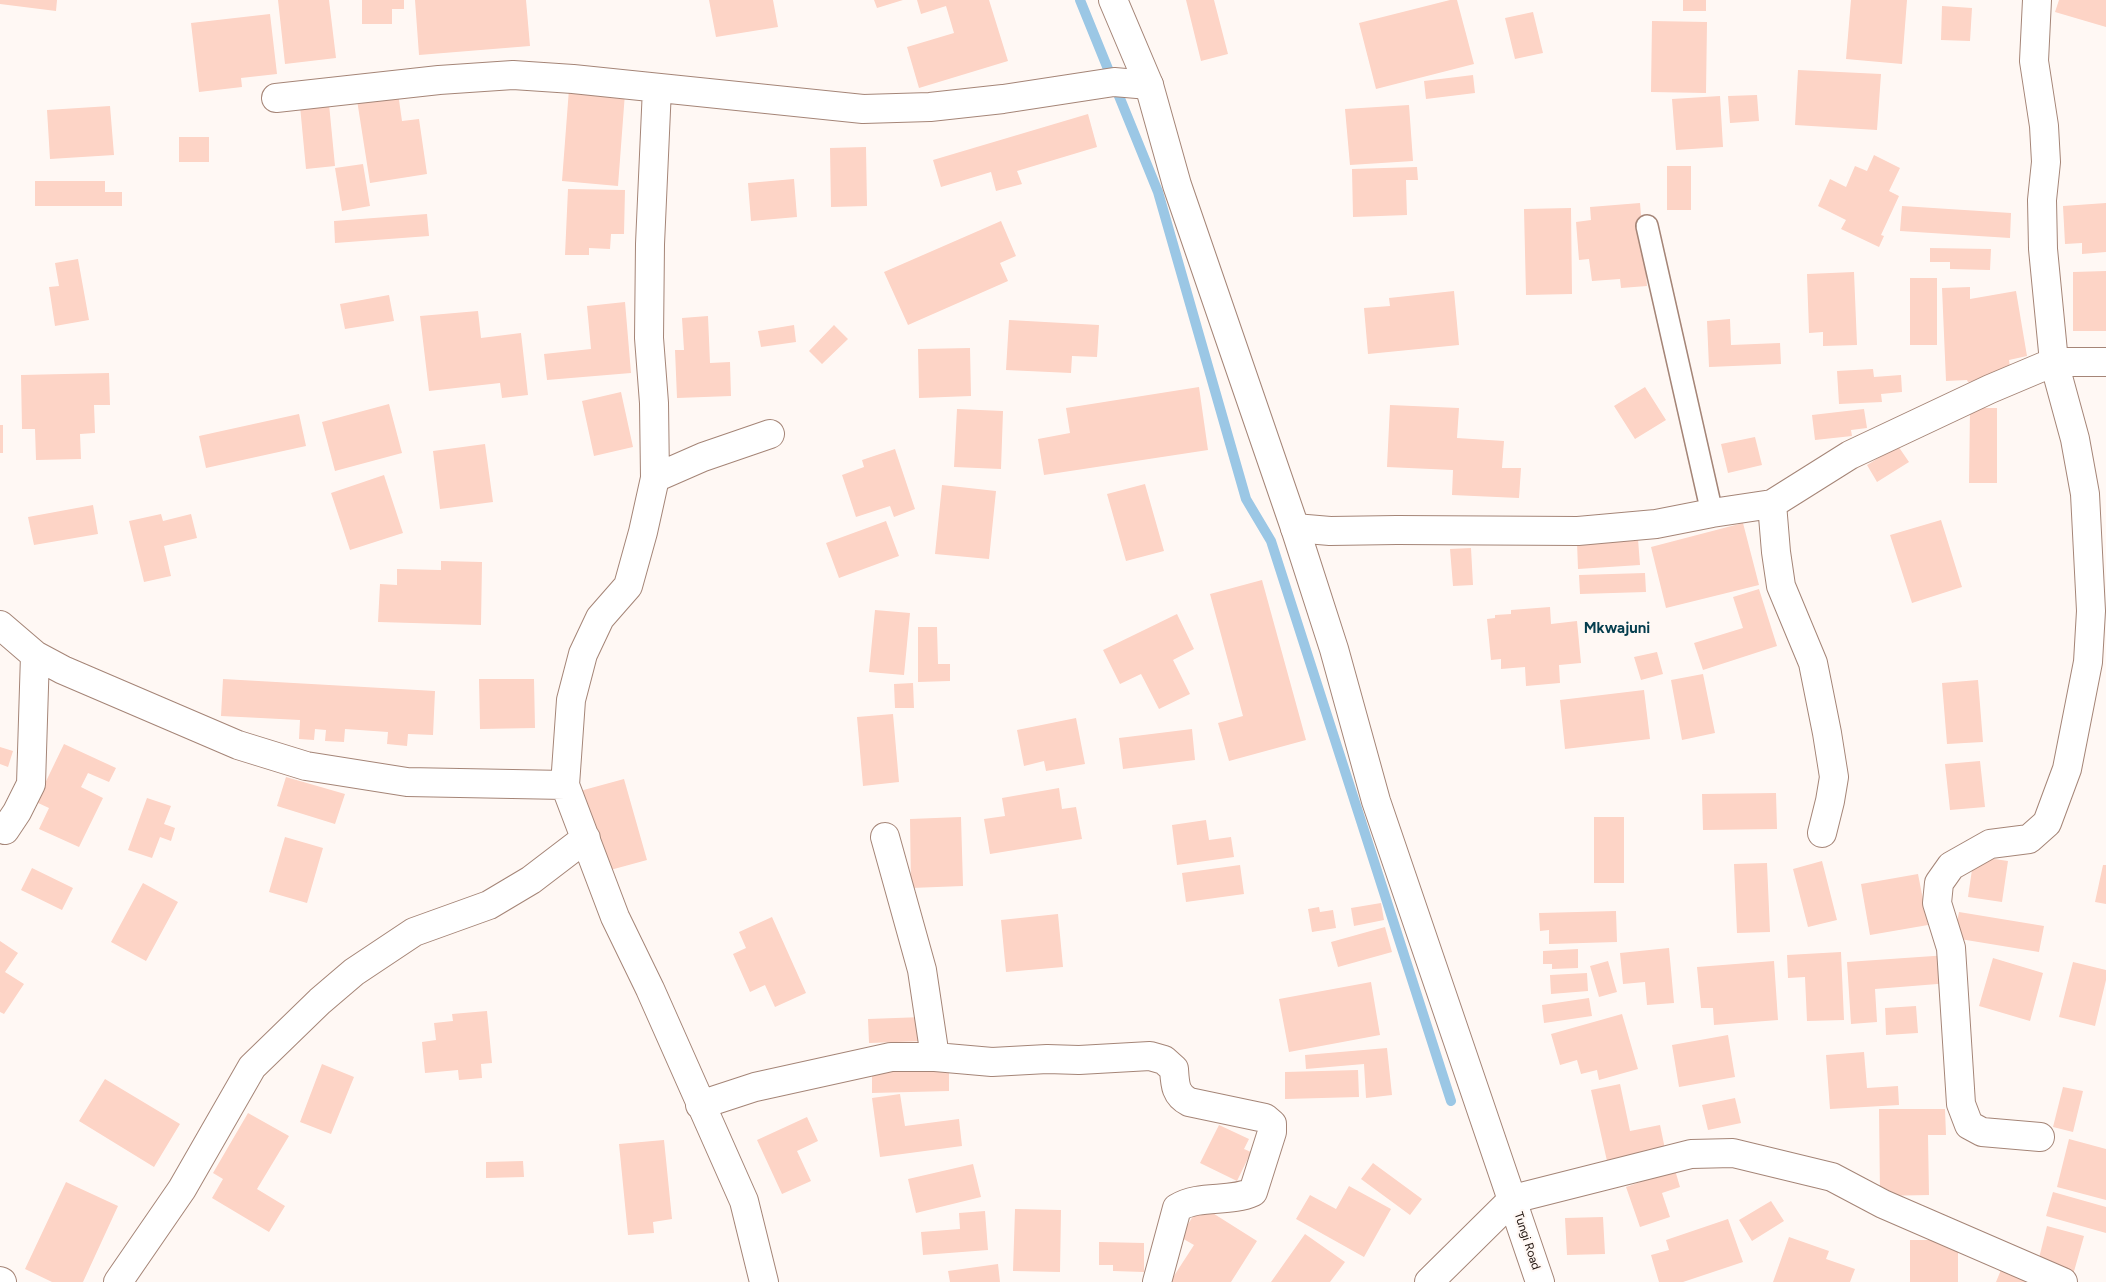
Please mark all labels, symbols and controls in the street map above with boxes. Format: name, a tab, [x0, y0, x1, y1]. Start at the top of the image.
district label: Mkwajuni	[1584, 620, 1650, 638]
street label: Tungi Road	[1511, 1210, 1543, 1272]

